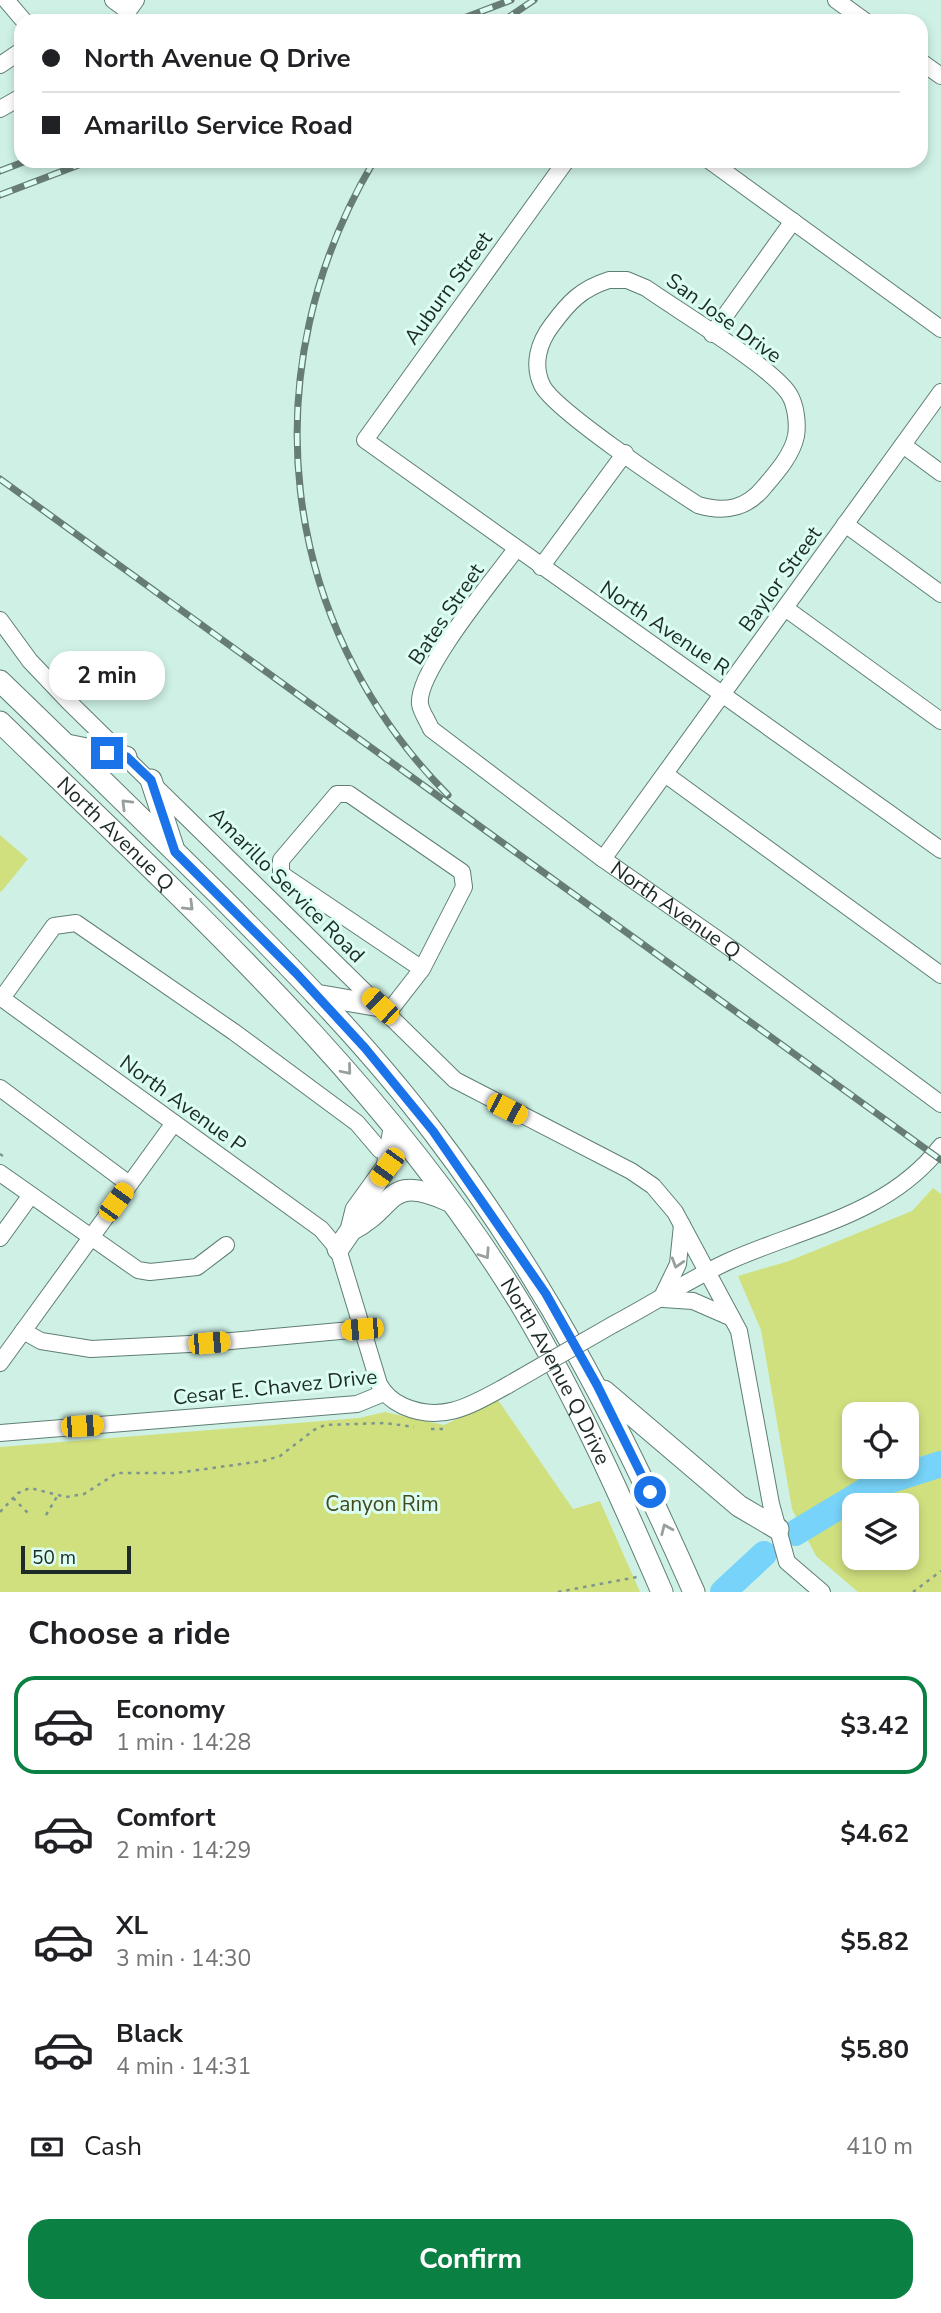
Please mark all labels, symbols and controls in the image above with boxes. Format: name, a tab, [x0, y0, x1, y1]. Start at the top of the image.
text: North Avenue Q Drive	[84, 41, 351, 76]
text: Amarillo Service Road	[84, 108, 353, 143]
street label: Auburn Street	[398, 225, 499, 350]
street label: San Jose Drive	[661, 267, 787, 369]
street label: Baylor Street	[732, 520, 828, 637]
street label: Bates Street	[402, 557, 491, 670]
street label: North Avenue R	[595, 574, 735, 682]
callout: 2 min	[49, 652, 165, 700]
text: 2 min	[77, 660, 137, 691]
route end	[91, 737, 123, 769]
street label: North Avenue Q	[51, 771, 180, 897]
one-way arrow	[122, 799, 135, 812]
street label: Amarillo Service Road	[203, 801, 371, 969]
street label: North Avenue Q	[605, 855, 746, 965]
one-way arrow	[181, 898, 194, 911]
car	[358, 984, 403, 1028]
street label: North Avenue P	[114, 1049, 252, 1159]
one-way arrow	[339, 1062, 351, 1075]
car	[484, 1090, 531, 1128]
car	[367, 1144, 408, 1190]
car	[96, 1179, 137, 1225]
one-way arrow	[477, 1246, 490, 1259]
one-way arrow	[671, 1257, 686, 1269]
street label: North Avenue Q Drive	[494, 1273, 617, 1469]
car	[341, 1317, 384, 1341]
car	[188, 1331, 231, 1355]
street label: Cesar E. Chavez Drive	[172, 1362, 378, 1412]
map controls	[842, 1402, 919, 1570]
button: locate	[842, 1402, 919, 1479]
car	[61, 1414, 104, 1438]
route start	[634, 1476, 666, 1508]
park label: Canyon Rim	[325, 1490, 439, 1518]
button: layers	[842, 1493, 919, 1570]
one-way arrow	[661, 1524, 675, 1536]
scale bar	[21, 1543, 131, 1575]
text: 50 m	[32, 1545, 76, 1571]
text: Choose a ride	[28, 1612, 230, 1655]
text: Economy	[116, 1692, 225, 1727]
icon: car	[32, 1694, 95, 1757]
text: $3.42	[840, 1708, 909, 1743]
text: 1 min · 14:28	[116, 1727, 251, 1758]
text: Comfort	[116, 1800, 216, 1835]
icon: car	[32, 1802, 95, 1865]
text: $4.62	[840, 1816, 909, 1851]
text: 2 min · 14:29	[116, 1835, 251, 1866]
text: XL	[116, 1908, 148, 1943]
icon: car	[32, 1910, 95, 1973]
text: $5.82	[840, 1924, 909, 1959]
text: 3 min · 14:30	[116, 1943, 251, 1974]
text: Black	[116, 2016, 183, 2051]
icon: car	[32, 2018, 95, 2081]
text: $5.80	[840, 2032, 909, 2067]
text: 4 min · 14:31	[116, 2051, 251, 2082]
icon: cash	[28, 2128, 66, 2166]
text: Cash	[84, 2129, 142, 2164]
text: 410 m	[846, 2131, 913, 2162]
button: Confirm	[28, 2219, 913, 2299]

